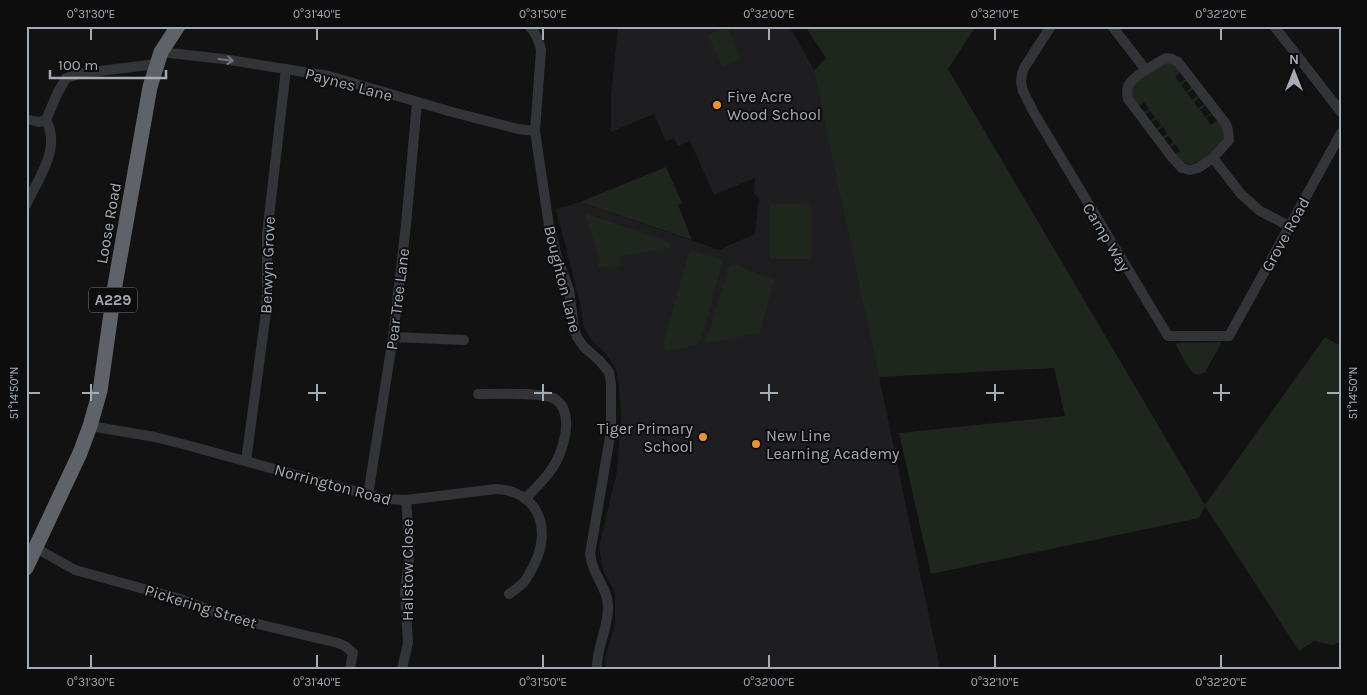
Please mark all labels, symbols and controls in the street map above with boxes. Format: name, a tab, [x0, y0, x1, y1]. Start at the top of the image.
text: 0°31'30"E	[67, 7, 115, 21]
text: 0°31'40"E	[293, 7, 341, 21]
text: 0°31'50"E	[519, 7, 567, 21]
text: 0°32'00"E	[743, 7, 795, 21]
text: 0°32'10"E	[971, 7, 1019, 21]
text: 0°32'20"E	[1195, 7, 1247, 21]
scale bar	[50, 48, 166, 80]
north arrow	[1270, 48, 1320, 98]
text: N	[1289, 51, 1299, 68]
one-way arrow	[218, 55, 234, 65]
text: 100 m	[58, 56, 98, 74]
street label: Paynes Lane	[303, 64, 394, 105]
place label: Five Acre Wood School	[727, 87, 821, 124]
marker: Five Acre Wood School	[711, 99, 723, 111]
street label: Loose Road	[92, 181, 125, 265]
street label: Grove Road	[1257, 194, 1314, 275]
street label: Camp Way	[1079, 199, 1135, 276]
street label: Berwyn Grove	[256, 216, 279, 314]
street label: Boughton Lane	[540, 224, 585, 335]
street label: Pear Tree Lane	[382, 247, 413, 351]
road number: A229	[89, 288, 137, 312]
text: 51°14'50"N	[7, 367, 21, 419]
text: 51°14'50"N	[1346, 367, 1360, 419]
place label: Tiger Primary School	[597, 419, 694, 456]
place label: New Line Learning Academy	[766, 426, 900, 463]
marker: Tiger Primary School	[697, 431, 709, 443]
marker: New Line Learning Academy	[750, 438, 762, 450]
street label: Norrington Road	[273, 460, 393, 509]
street label: Halstow Close	[398, 519, 417, 621]
street label: Pickering Street	[143, 580, 259, 633]
text: 0°31'30"E	[67, 675, 115, 689]
text: 0°31'40"E	[293, 675, 341, 689]
text: 0°31'50"E	[519, 675, 567, 689]
text: 0°32'00"E	[743, 675, 795, 689]
text: 0°32'10"E	[971, 675, 1019, 689]
text: 0°32'20"E	[1195, 675, 1247, 689]

